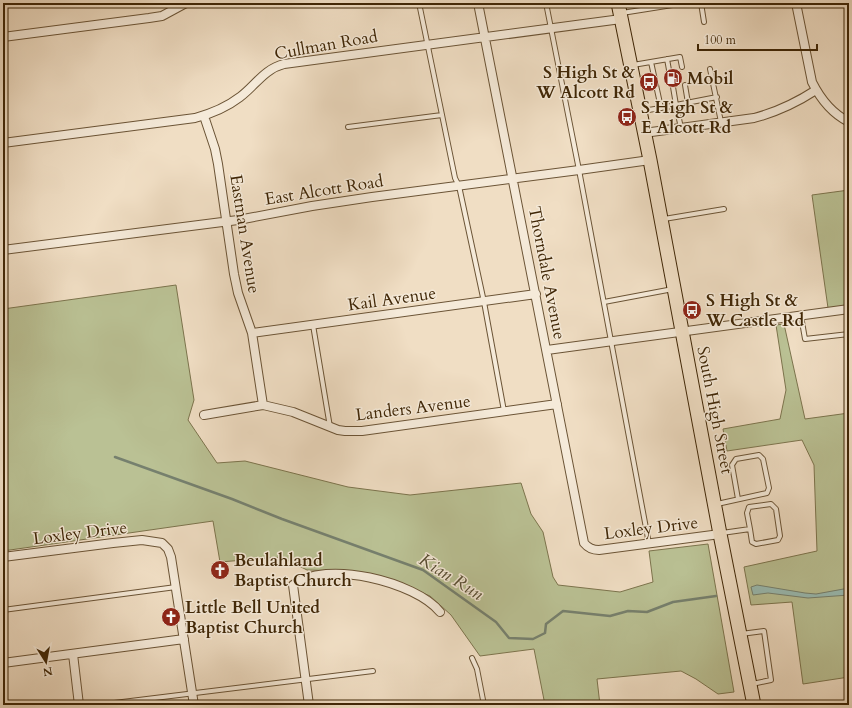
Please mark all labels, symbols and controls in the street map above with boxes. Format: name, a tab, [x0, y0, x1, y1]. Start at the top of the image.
street label: Cullman Road	[273, 25, 379, 65]
scale bar	[698, 26, 817, 52]
text: 100 m	[704, 32, 737, 48]
place label: S High St & W Alcott Rd	[535, 61, 635, 104]
fuel station icon: Mobil	[662, 67, 684, 89]
place label: Mobil	[687, 67, 734, 90]
bus stop icon: S High St & W Alcott Rd	[638, 71, 660, 93]
place label: S High St & E Alcott Rd	[641, 96, 733, 139]
bus stop icon: S High St & E Alcott Rd	[616, 106, 638, 128]
street label: East Alcott Road	[263, 169, 385, 211]
street label: Eastman Avenue	[224, 173, 266, 295]
street label: Thorndale Avenue	[523, 205, 571, 341]
street label: Kail Avenue	[346, 281, 438, 317]
place label: S High St & W Castle Rd	[705, 289, 804, 332]
bus stop icon: S High St & W Castle Rd	[681, 299, 703, 321]
street label: South High Street	[691, 344, 739, 476]
street label: Landers Avenue	[354, 390, 472, 426]
street label: Loxley Drive	[603, 511, 699, 545]
street label: Loxley Drive	[32, 516, 128, 550]
water label: Kian Run	[414, 547, 488, 607]
place label: Beulahland Baptist Church	[234, 549, 352, 592]
church icon: Beulahland Baptist Church	[209, 559, 231, 581]
place label: Little Bell United Baptist Church	[185, 596, 320, 639]
church icon: Little Bell United Baptist Church	[160, 606, 182, 628]
north arrow	[26, 642, 66, 682]
text: N	[41, 663, 54, 680]

